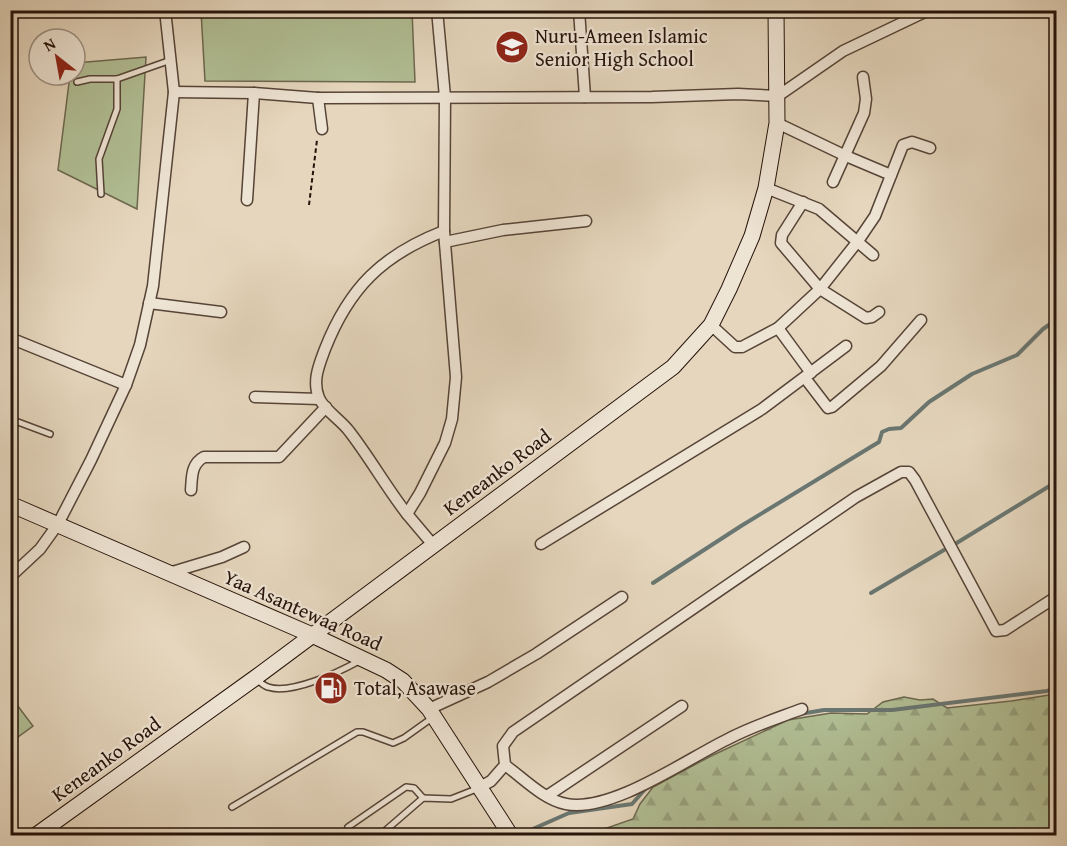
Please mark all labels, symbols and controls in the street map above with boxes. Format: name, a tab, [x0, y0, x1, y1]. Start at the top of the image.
place label: Nuru-Ameen Islamic Senior High School	[535, 21, 708, 73]
north arrow	[27, 27, 87, 87]
school or university icon: Nuru-Ameen Islamic Senior High School	[494, 29, 530, 65]
text: N	[39, 31, 60, 57]
street label: Keneanko Road	[437, 421, 557, 522]
street label: Yaa Asantewaa Road	[219, 562, 387, 658]
fuel station icon: Total, Asawase	[313, 670, 349, 706]
place label: Total, Asawase	[354, 673, 476, 702]
street label: Keneanko Road	[45, 709, 167, 808]

